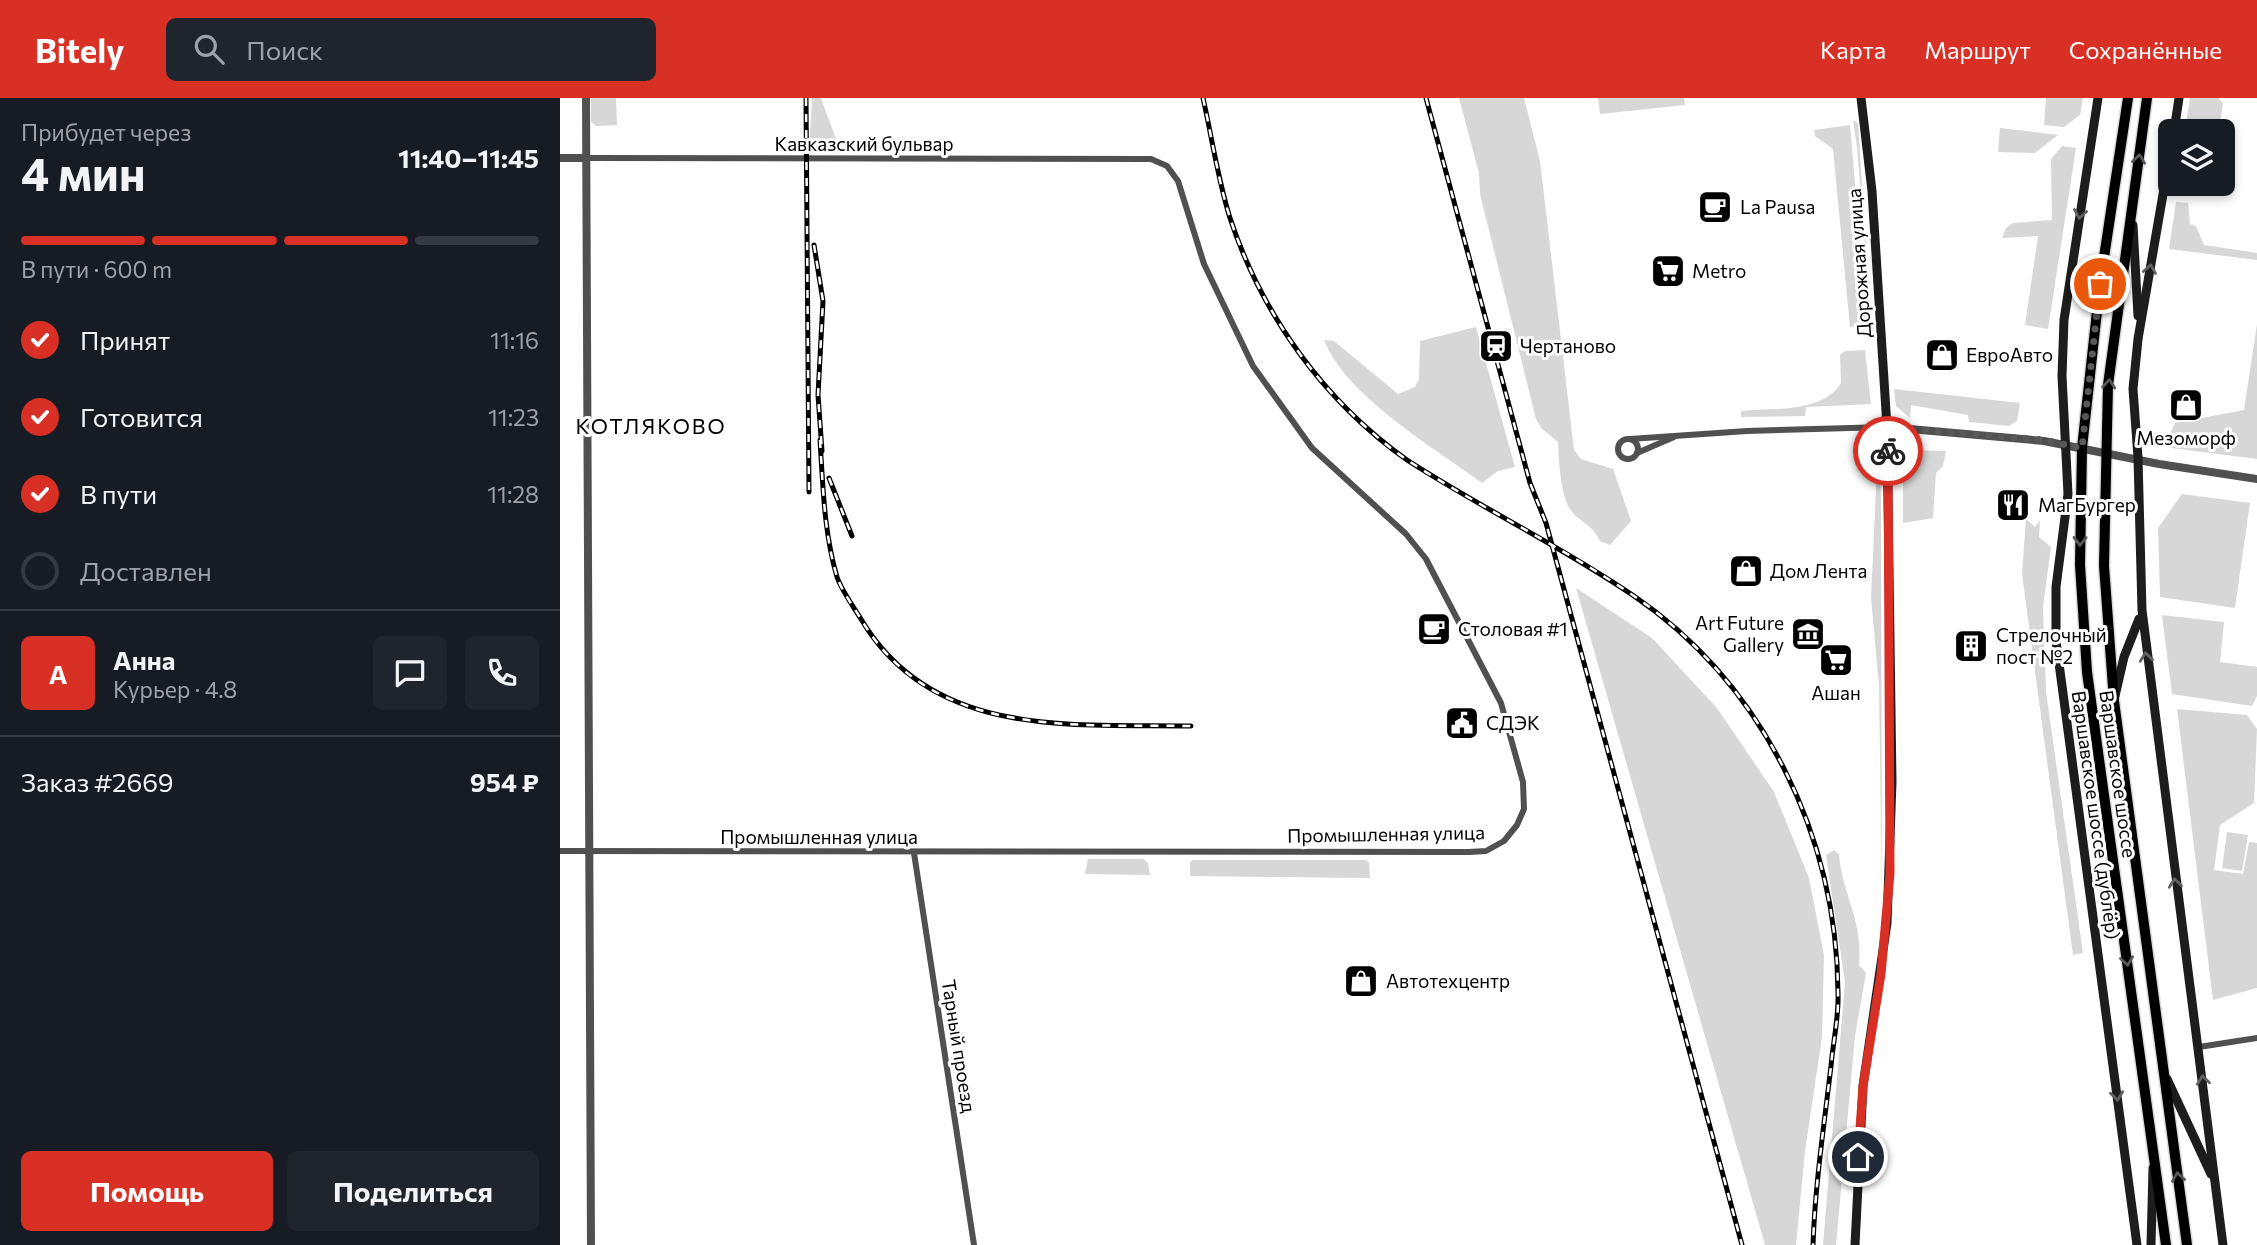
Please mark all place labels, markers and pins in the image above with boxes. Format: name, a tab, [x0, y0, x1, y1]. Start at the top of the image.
cafe icon: La Pausa	[1696, 188, 1734, 226]
place label: La Pausa	[1740, 195, 1816, 218]
supermarket icon: Metro	[1649, 252, 1687, 290]
pin	[2070, 254, 2130, 314]
place label: Metro	[1692, 259, 1746, 282]
station icon: Чертаново	[1477, 327, 1515, 365]
place label: Чертаново	[1520, 334, 1616, 357]
shop icon: ЕвроАвто	[1923, 336, 1961, 374]
place label: ЕвроАвто	[1966, 343, 2053, 366]
shop icon: Мезоморф	[2167, 386, 2205, 424]
place label: Мезоморф	[2136, 426, 2236, 449]
restaurant icon: МагБургер	[1994, 486, 2032, 524]
place label: МагБургер	[2038, 493, 2136, 516]
shop icon: Дом Лента	[1727, 552, 1765, 590]
place label: Дом Лента	[1770, 559, 1867, 582]
cafe icon: Столовая #1	[1415, 610, 1453, 648]
place label: Art Future Gallery	[1695, 611, 1784, 656]
museum icon: Art Future Gallery	[1789, 615, 1827, 653]
place label: Столовая #1	[1458, 617, 1568, 640]
place label: Стрелочный пост №2	[1996, 623, 2107, 668]
building icon: Стрелочный пост №2	[1952, 627, 1990, 665]
supermarket icon: Ашан	[1817, 641, 1855, 679]
place label: Ашан	[1811, 681, 1861, 704]
public building icon: СДЭК	[1443, 704, 1481, 742]
place label: СДЭК	[1486, 711, 1540, 734]
shop icon: Автотехцентр	[1342, 962, 1380, 1000]
place label: Автотехцентр	[1386, 969, 1510, 992]
pin	[1828, 1127, 1888, 1187]

